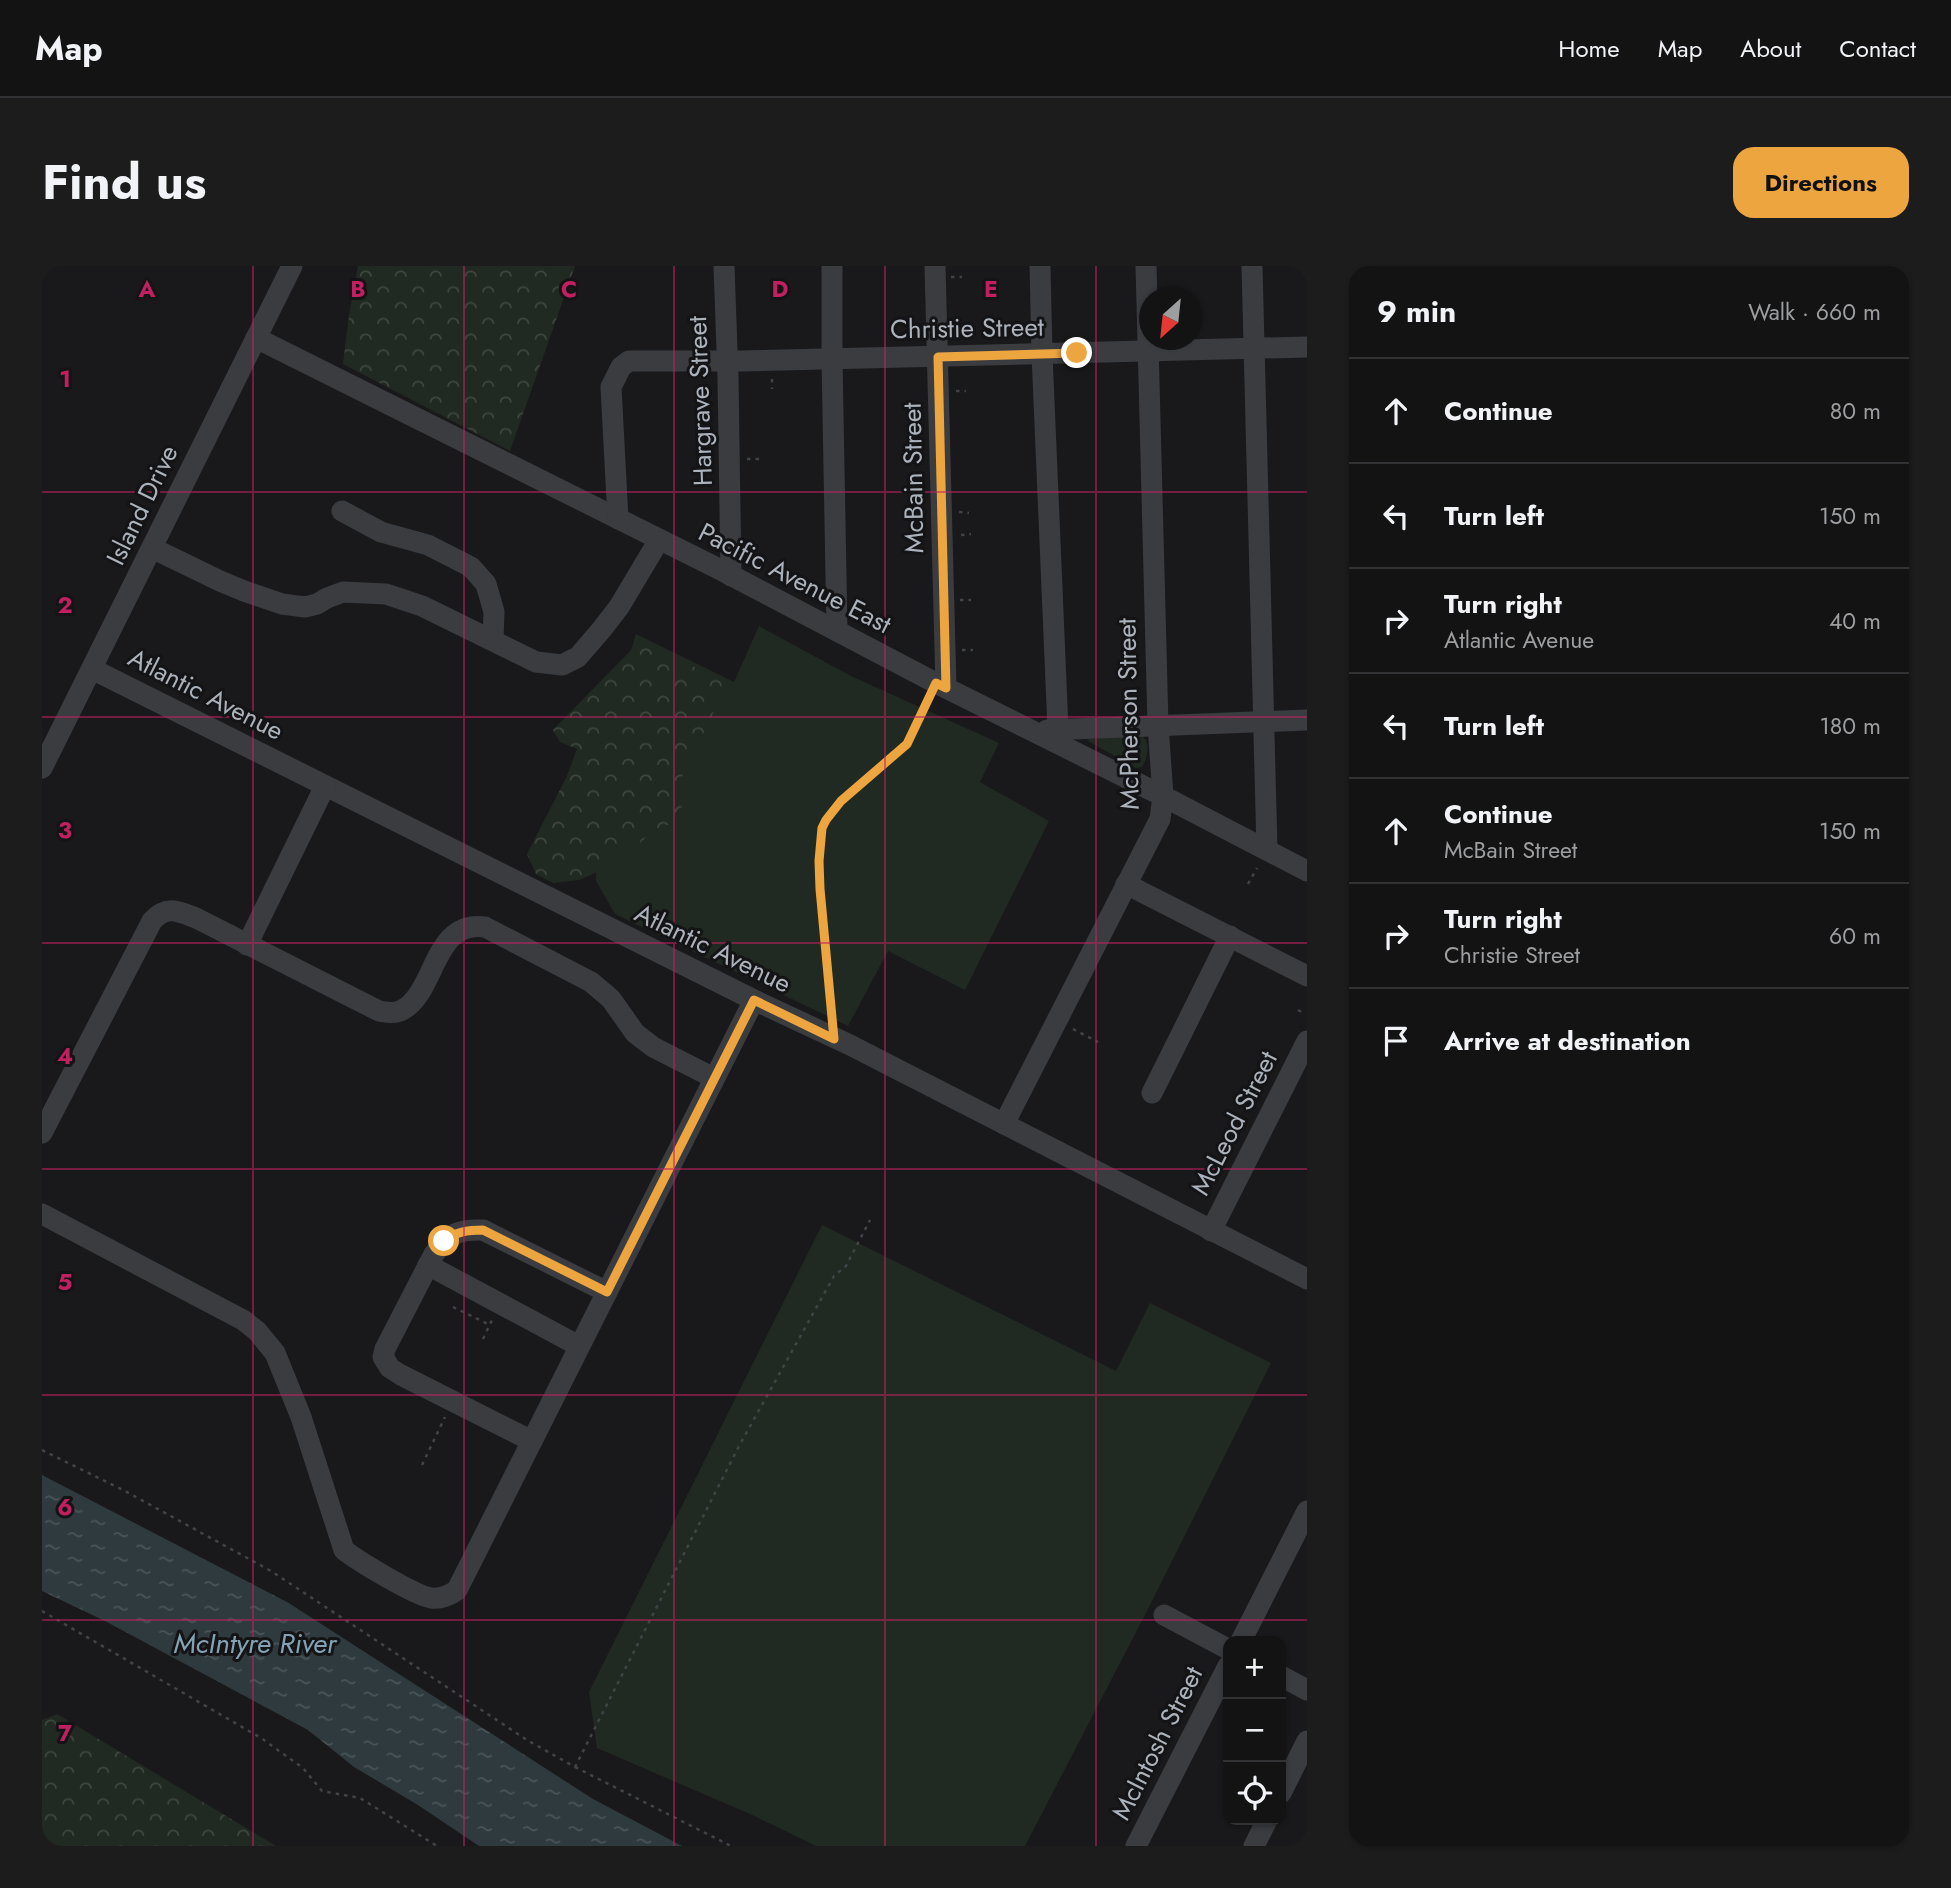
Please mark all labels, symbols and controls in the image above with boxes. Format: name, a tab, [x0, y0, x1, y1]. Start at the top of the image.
text: Map	[35, 25, 103, 72]
text: Home	[1558, 31, 1620, 66]
text: Map	[1658, 31, 1702, 66]
text: About	[1740, 31, 1801, 66]
text: Contact	[1839, 31, 1916, 66]
text: Find us	[42, 147, 206, 217]
button: Directions	[1733, 147, 1909, 218]
text: A	[138, 272, 156, 306]
text: B	[350, 272, 366, 306]
text: C	[561, 272, 577, 306]
text: D	[772, 272, 789, 306]
text: E	[984, 272, 998, 306]
north arrow	[1139, 287, 1202, 350]
text: 9 min	[1377, 290, 1456, 333]
text: Walk · 660 m	[1748, 295, 1881, 329]
street label: Christie Street	[890, 308, 1045, 348]
street label: Hargrave Street	[678, 315, 722, 487]
route end	[1061, 337, 1092, 368]
text: 1	[59, 362, 71, 396]
icon: ahead	[1377, 392, 1415, 430]
text: Continue	[1444, 392, 1553, 430]
text: 80 m	[1830, 394, 1881, 428]
street label: McBain Street	[893, 402, 933, 554]
street label: Island Drive	[97, 439, 187, 571]
icon: left	[1377, 497, 1415, 535]
text: Turn left	[1444, 497, 1544, 535]
text: 150 m	[1819, 499, 1881, 533]
street label: Pacific Avenue East	[692, 513, 899, 643]
text: Turn right	[1444, 585, 1562, 623]
text: 2	[57, 588, 73, 622]
icon: right	[1377, 602, 1415, 640]
text: 40 m	[1829, 604, 1881, 638]
street label: McPherson Street	[1107, 617, 1149, 810]
text: Atlantic Avenue	[1444, 623, 1594, 657]
street label: Atlantic Avenue	[122, 639, 290, 749]
icon: left	[1377, 707, 1415, 745]
text: Turn left	[1444, 707, 1544, 745]
text: 180 m	[1819, 709, 1881, 743]
text: Continue	[1444, 795, 1553, 833]
icon: ahead	[1377, 812, 1415, 850]
text: 3	[58, 813, 72, 847]
text: 150 m	[1819, 814, 1881, 848]
text: McBain Street	[1444, 833, 1577, 867]
street label: Atlantic Avenue	[628, 894, 798, 1002]
text: Turn right	[1444, 900, 1562, 938]
icon: right	[1377, 917, 1415, 955]
text: 60 m	[1829, 919, 1881, 953]
text: Christie Street	[1444, 938, 1580, 972]
icon: arrive	[1377, 1022, 1415, 1060]
text: Arrive at destination	[1444, 1022, 1691, 1060]
text: 4	[57, 1039, 73, 1073]
street label: McLeod Street	[1181, 1044, 1287, 1202]
route start	[428, 1225, 459, 1256]
text: 5	[58, 1265, 72, 1299]
text: 6	[57, 1490, 73, 1524]
water label: McIntyre River	[174, 1623, 338, 1664]
map controls	[1223, 1636, 1286, 1825]
button: +	[1223, 1636, 1286, 1699]
street label: McIntosh Street	[1102, 1659, 1212, 1826]
button: −	[1223, 1699, 1286, 1762]
text: 7	[58, 1716, 72, 1750]
button: locate	[1223, 1762, 1286, 1825]

